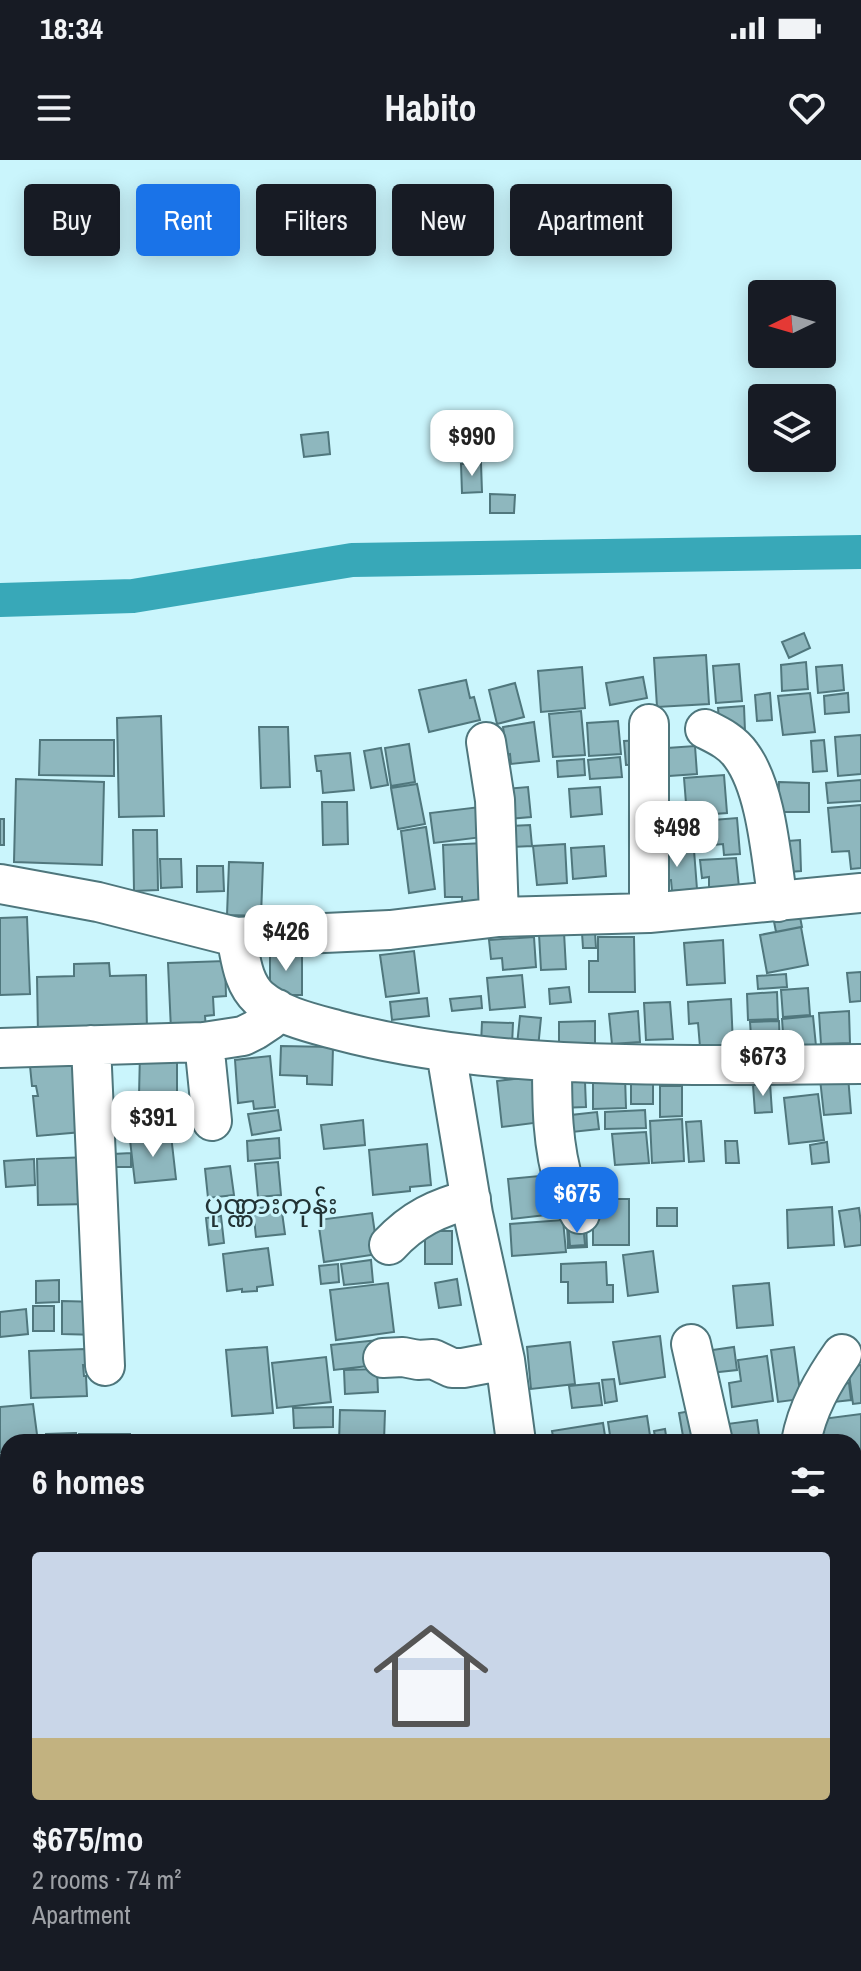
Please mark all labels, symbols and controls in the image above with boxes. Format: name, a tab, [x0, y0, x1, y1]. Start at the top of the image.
text: 18:34	[40, 8, 103, 48]
text: Habito	[385, 84, 476, 132]
icon: menu	[32, 86, 76, 130]
icon: heart	[785, 86, 829, 130]
chip: Buy	[24, 184, 120, 256]
chip: Rent	[136, 184, 240, 256]
chip: Filters	[256, 184, 376, 256]
chip: New	[392, 184, 494, 256]
chip: Apartment	[510, 184, 672, 256]
north arrow	[748, 280, 836, 368]
map controls	[748, 280, 836, 472]
button: layers	[748, 384, 836, 472]
pin: $990	[425, 410, 519, 478]
text: $990	[448, 418, 496, 453]
pin: $498	[630, 801, 724, 869]
text: $498	[653, 809, 701, 844]
pin: $426	[239, 905, 333, 973]
text: $426	[262, 913, 310, 948]
pin: $673	[716, 1030, 810, 1098]
text: $673	[739, 1038, 787, 1073]
pin: $391	[106, 1091, 200, 1159]
text: $391	[129, 1099, 177, 1134]
pin: $675	[530, 1167, 624, 1235]
text: $675	[553, 1175, 601, 1210]
district label: ပုဏ္ဏားကုန်း	[204, 1185, 338, 1227]
text: 6 homes	[32, 1459, 145, 1505]
icon: filters	[786, 1460, 830, 1504]
icon: home	[359, 1604, 503, 1748]
text: $675/mo	[32, 1816, 144, 1862]
text: 2 rooms · 74 m²	[32, 1862, 181, 1897]
text: Apartment	[32, 1897, 130, 1932]

